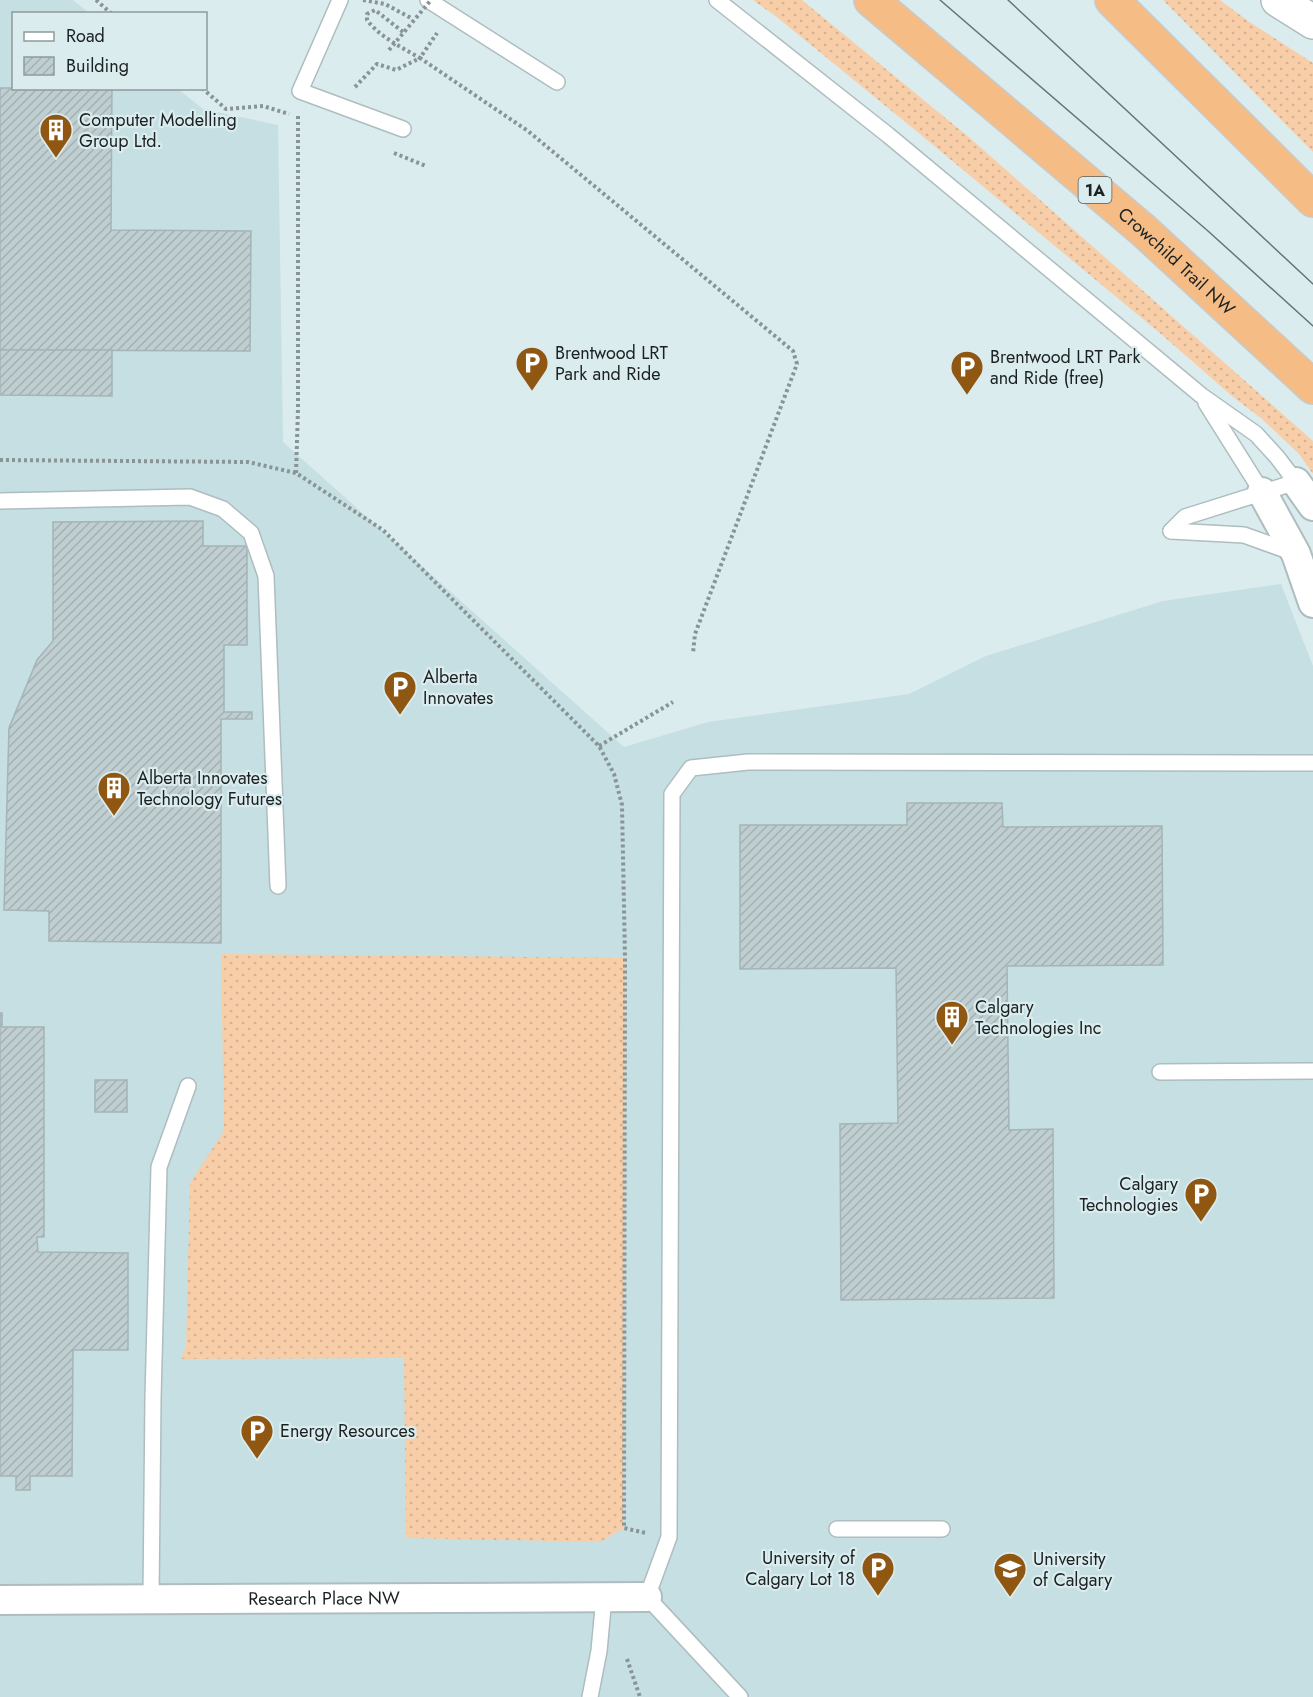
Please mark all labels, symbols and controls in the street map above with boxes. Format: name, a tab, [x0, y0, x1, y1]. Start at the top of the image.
legend	[12, 12, 207, 90]
text: Road	[66, 23, 105, 49]
text: Building	[66, 53, 129, 79]
place label: Computer Modelling Group Ltd.	[79, 107, 237, 154]
building icon: Computer Modelling Group Ltd.	[38, 112, 74, 159]
road number: 1A	[1078, 177, 1112, 203]
street label: Crowchild Trail NW	[1112, 201, 1241, 322]
place label: Brentwood LRT Park and Ride	[555, 340, 668, 387]
place label: Brentwood LRT Park and Ride (free)	[990, 344, 1140, 391]
parking icon: Brentwood LRT Park and Ride	[514, 345, 550, 392]
parking icon: Brentwood LRT Park and Ride (free)	[949, 349, 985, 396]
place label: Alberta Innovates	[423, 664, 493, 711]
parking icon: Alberta Innovates	[382, 669, 418, 716]
place label: Alberta Innovates Technology Futures	[137, 765, 282, 812]
building icon: Alberta Innovates Technology Futures	[96, 770, 132, 817]
place label: Calgary Technologies Inc	[975, 994, 1101, 1041]
building icon: Calgary Technologies Inc	[934, 999, 970, 1046]
place label: Calgary Technologies	[1079, 1171, 1178, 1218]
parking icon: Calgary Technologies	[1183, 1176, 1219, 1223]
parking icon: Energy Resources	[239, 1413, 275, 1460]
place label: Energy Resources	[280, 1418, 415, 1444]
place label: University of Calgary Lot 18	[745, 1545, 856, 1592]
place label: University of Calgary	[1033, 1546, 1112, 1593]
parking icon: University of Calgary Lot 18	[860, 1550, 896, 1597]
school or university icon: University of Calgary	[992, 1551, 1028, 1598]
street label: Research Place NW	[248, 1585, 400, 1612]

